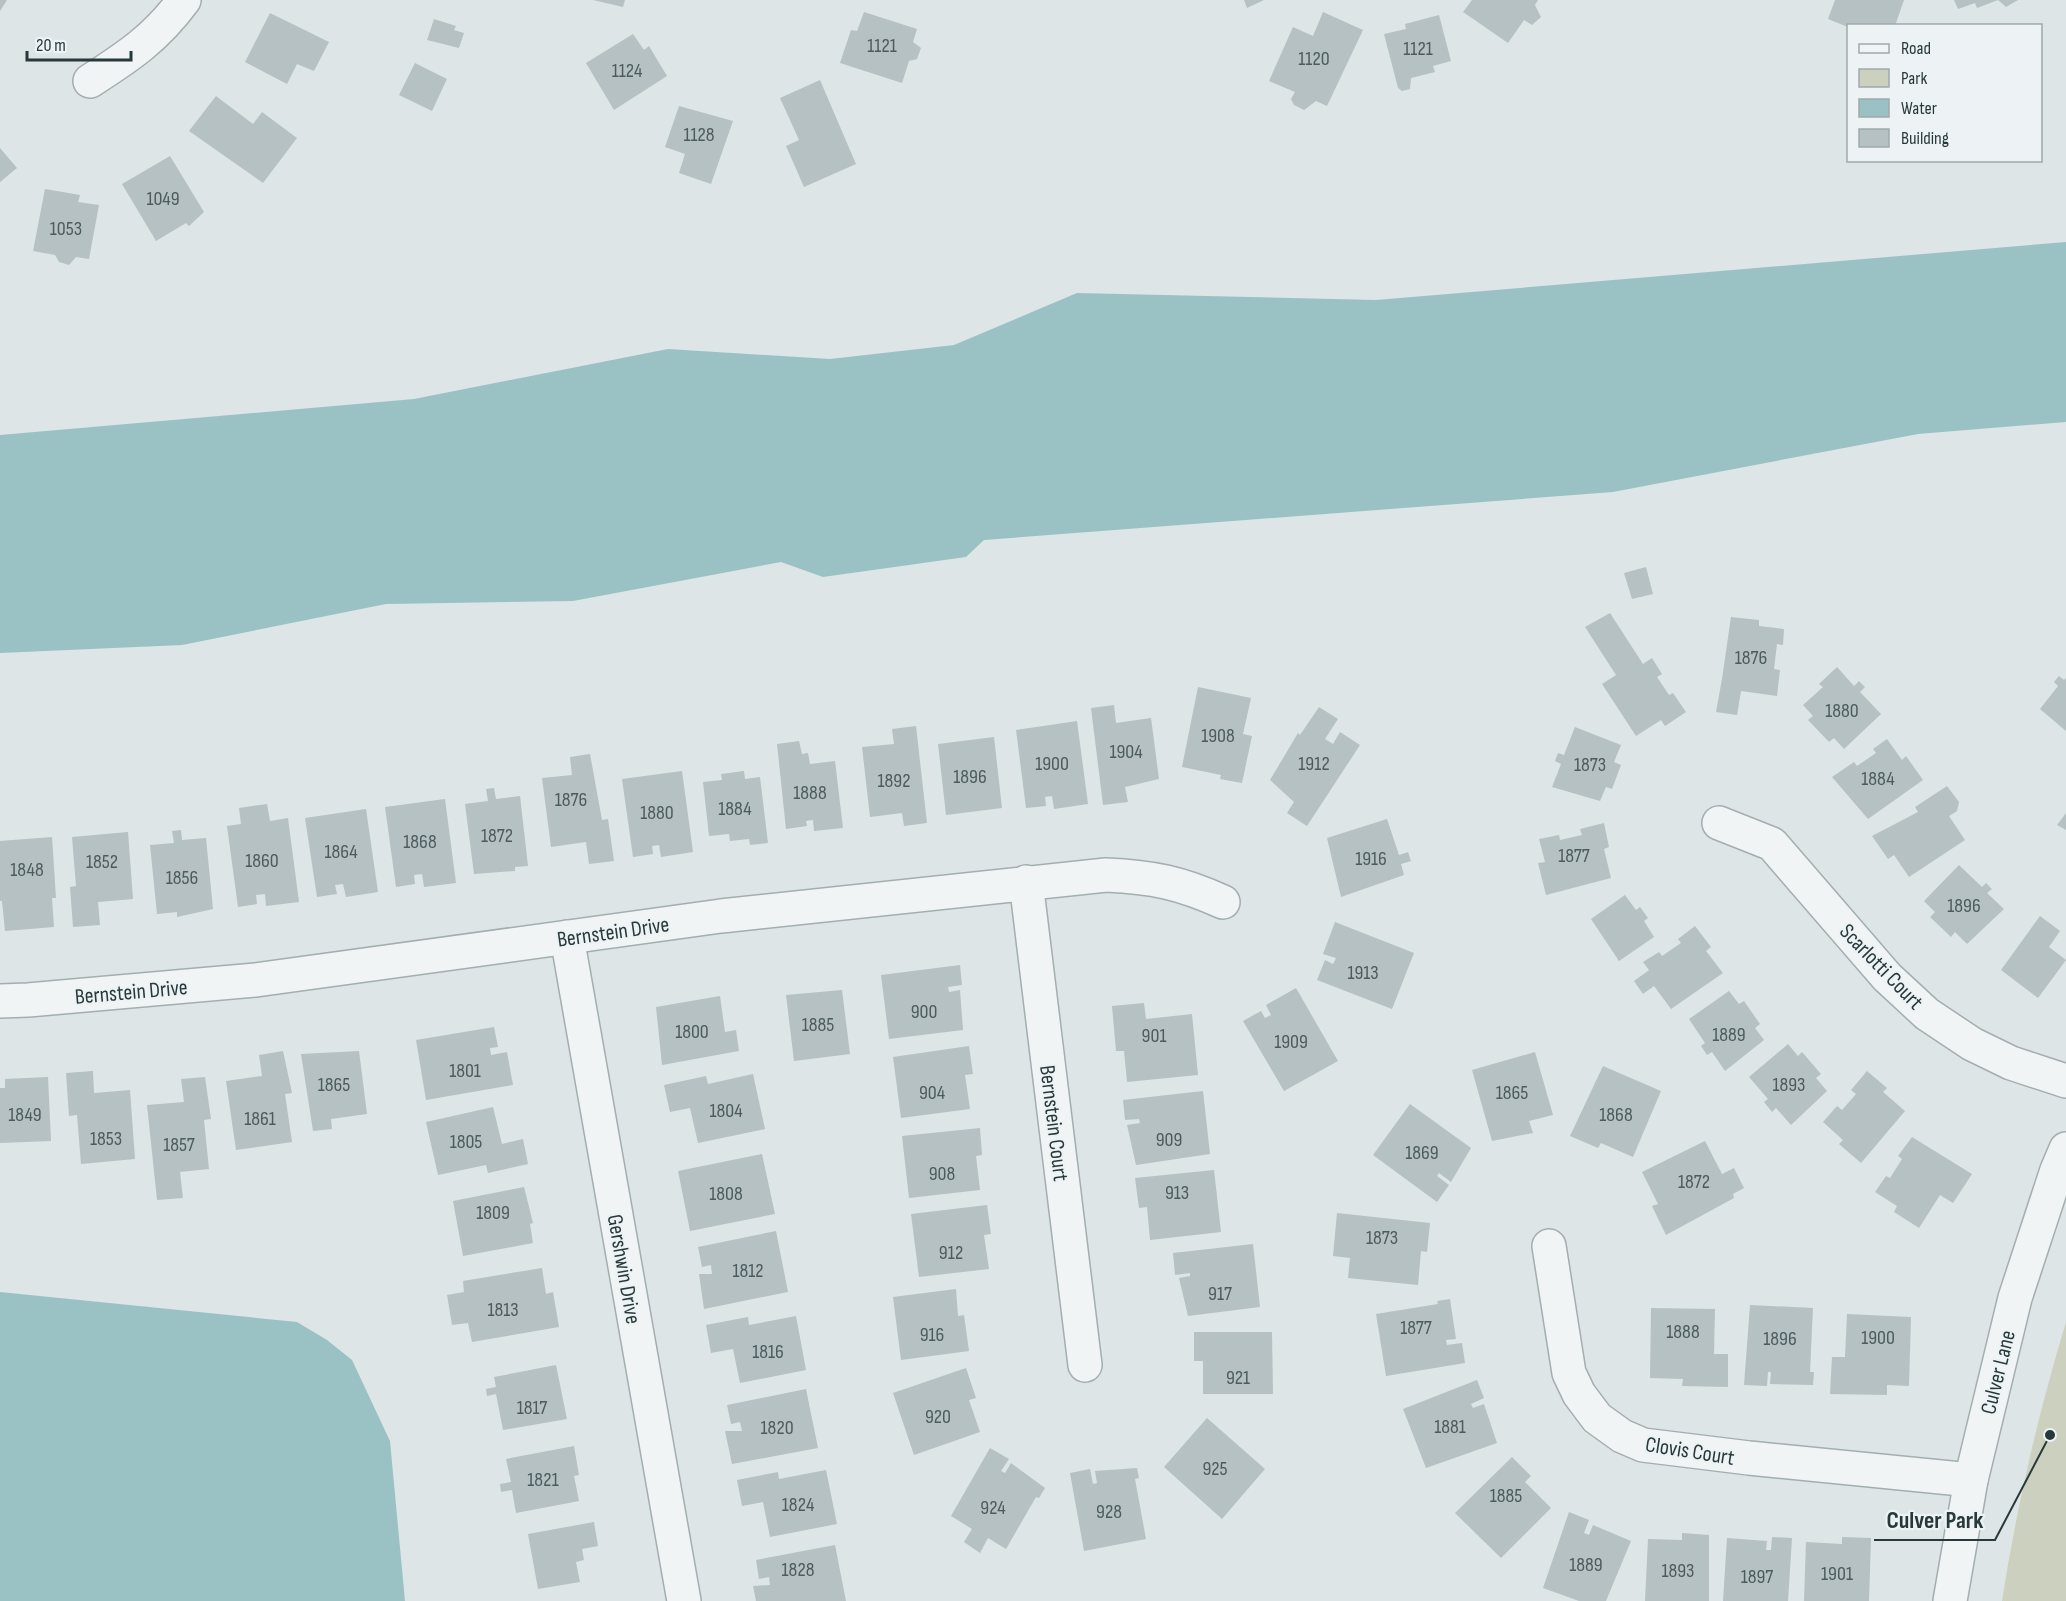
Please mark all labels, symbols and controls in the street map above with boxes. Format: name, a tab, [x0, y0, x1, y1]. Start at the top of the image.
scale bar	[27, 24, 130, 62]
legend	[1847, 24, 2042, 162]
house number: 1121	[867, 34, 897, 58]
text: 20 m	[36, 35, 66, 56]
house number: 1121	[1403, 37, 1433, 61]
text: Road	[1901, 38, 1931, 59]
house number: 1120	[1298, 47, 1330, 71]
house number: 1124	[612, 59, 642, 83]
text: Park	[1901, 68, 1927, 89]
text: Water	[1901, 98, 1937, 119]
house number: 1128	[683, 123, 715, 147]
text: Building	[1901, 128, 1949, 149]
house number: 1049	[146, 187, 180, 211]
house number: 1053	[50, 217, 82, 241]
house number: 1876	[1735, 646, 1767, 670]
house number: 1880	[1825, 699, 1859, 723]
house number: 1908	[1201, 724, 1235, 748]
house number: 1904	[1109, 740, 1143, 764]
house number: 1900	[1035, 752, 1069, 776]
house number: 1912	[1298, 752, 1330, 776]
house number: 1873	[1574, 753, 1606, 777]
house number: 1896	[953, 765, 987, 789]
house number: 1884	[1861, 767, 1895, 791]
house number: 1892	[878, 769, 910, 793]
house number: 1888	[793, 781, 827, 805]
house number: 1876	[555, 788, 587, 812]
house number: 1884	[718, 797, 752, 821]
house number: 1880	[640, 801, 674, 825]
house number: 1872	[481, 824, 513, 848]
house number: 1868	[403, 830, 437, 854]
house number: 1864	[324, 840, 358, 864]
house number: 1877	[1558, 844, 1590, 868]
house number: 1916	[1355, 847, 1387, 871]
house number: 1860	[245, 849, 279, 873]
house number: 1852	[86, 850, 118, 874]
house number: 1848	[10, 858, 44, 882]
house number: 1856	[166, 866, 198, 890]
house number: 1896	[1947, 894, 1981, 918]
street label: Bernstein Drive	[555, 911, 671, 954]
street label: Scarlotti Court	[1833, 918, 1929, 1016]
house number: 1913	[1347, 961, 1379, 985]
street label: Bernstein Drive	[74, 974, 189, 1011]
house number: 900	[911, 1000, 937, 1024]
house number: 1885	[802, 1013, 834, 1037]
house number: 1800	[675, 1020, 709, 1044]
house number: 1889	[1712, 1023, 1746, 1047]
house number: 901	[1142, 1024, 1166, 1048]
house number: 1909	[1274, 1030, 1308, 1054]
house number: 1801	[449, 1059, 481, 1083]
street label: Bernstein Court	[1033, 1064, 1074, 1183]
house number: 1865	[318, 1073, 350, 1097]
house number: 1893	[1773, 1073, 1806, 1097]
house number: 904	[919, 1081, 945, 1105]
house number: 1865	[1496, 1081, 1528, 1105]
house number: 1804	[709, 1099, 743, 1123]
house number: 1849	[8, 1103, 42, 1127]
house number: 1868	[1599, 1103, 1633, 1127]
house number: 1861	[244, 1107, 276, 1131]
house number: 1853	[90, 1127, 122, 1151]
house number: 909	[1156, 1128, 1182, 1152]
house number: 1805	[450, 1130, 482, 1154]
house number: 1857	[163, 1133, 195, 1157]
house number: 1869	[1405, 1141, 1439, 1165]
house number: 908	[929, 1162, 955, 1186]
house number: 1872	[1678, 1170, 1710, 1194]
house number: 913	[1165, 1181, 1189, 1205]
house number: 1808	[709, 1182, 743, 1206]
house number: 1809	[476, 1201, 510, 1225]
street label: Gershwin Drive	[601, 1212, 646, 1326]
house number: 1873	[1366, 1226, 1398, 1250]
house number: 912	[939, 1241, 963, 1265]
house number: 1812	[732, 1259, 764, 1283]
house number: 917	[1208, 1282, 1232, 1306]
house number: 1813	[487, 1298, 519, 1322]
house number: 1877	[1400, 1316, 1432, 1340]
house number: 1888	[1666, 1320, 1700, 1344]
house number: 916	[920, 1323, 944, 1347]
house number: 1900	[1861, 1326, 1895, 1350]
house number: 1896	[1763, 1327, 1797, 1351]
street label: Culver Lane	[1975, 1328, 2022, 1417]
house number: 1816	[752, 1340, 784, 1364]
house number: 921	[1226, 1366, 1250, 1390]
house number: 1817	[517, 1396, 547, 1420]
house number: 920	[925, 1405, 951, 1429]
house number: 1881	[1434, 1415, 1466, 1439]
house number: 1820	[760, 1416, 794, 1440]
street label: Clovis Court	[1643, 1431, 1737, 1472]
house number: 925	[1202, 1457, 1228, 1481]
house number: 1821	[527, 1468, 559, 1492]
house number: 1885	[1490, 1484, 1522, 1508]
house number: 1824	[782, 1493, 814, 1517]
house number: 924	[980, 1496, 1006, 1520]
callout: Culver Park	[1874, 1498, 1995, 1540]
house number: 928	[1096, 1500, 1122, 1524]
text: Culver Park	[1887, 1506, 1983, 1535]
house number: 1889	[1569, 1553, 1603, 1577]
house number: 1828	[781, 1558, 815, 1582]
house number: 1893	[1662, 1559, 1695, 1583]
house number: 1901	[1821, 1562, 1853, 1586]
house number: 1897	[1741, 1565, 1773, 1589]

